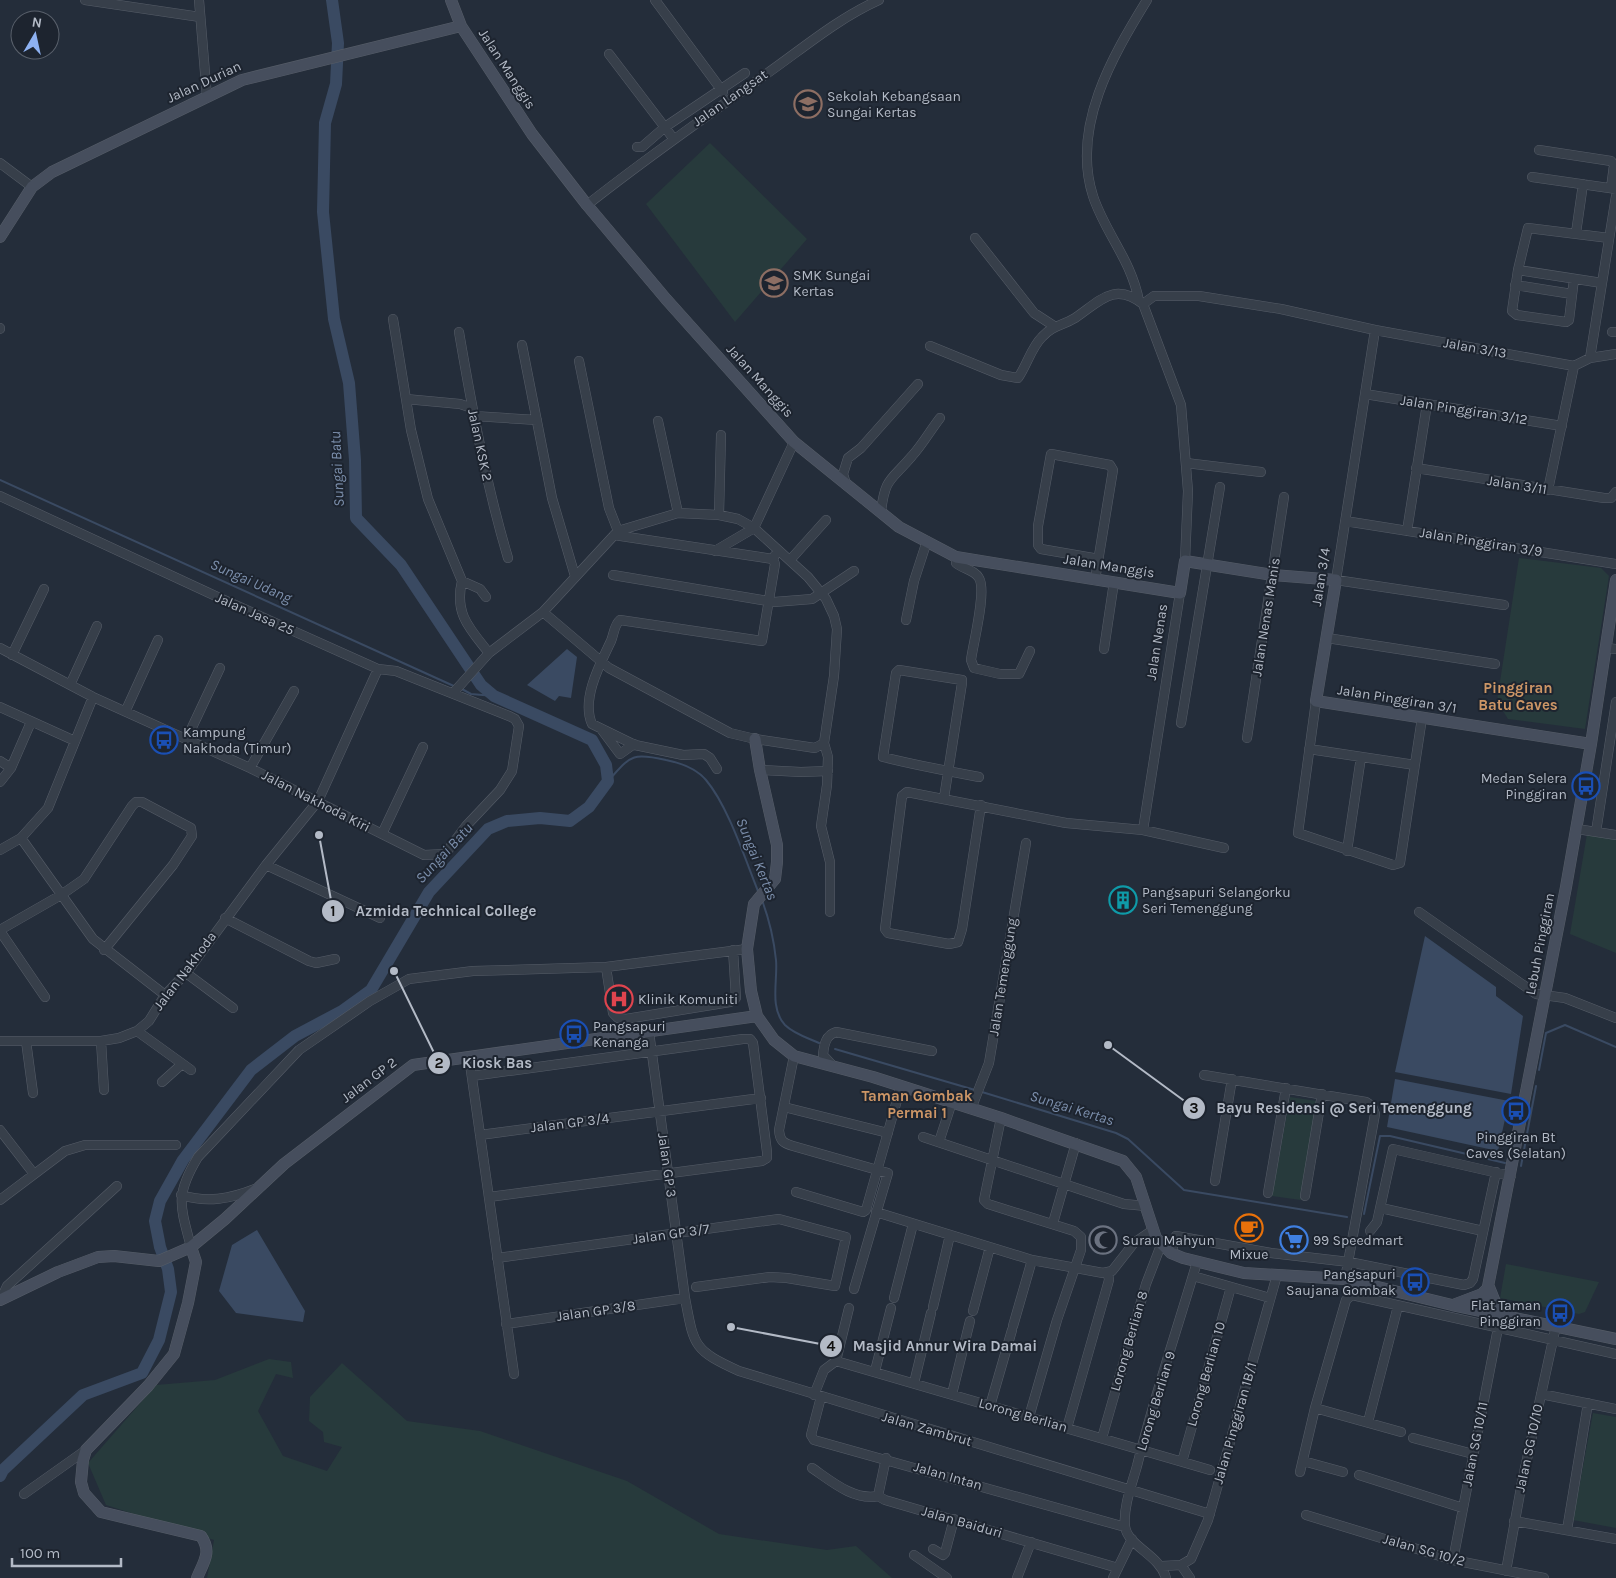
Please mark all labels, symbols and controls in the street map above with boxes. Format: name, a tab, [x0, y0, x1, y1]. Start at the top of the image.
north arrow	[10, 10, 60, 60]
text: N	[31, 13, 43, 32]
street label: Jalan Manggis	[475, 26, 539, 112]
street label: Jalan Durian	[164, 57, 244, 107]
street label: Jalan Langsat	[689, 66, 771, 130]
place label: Sekolah Kebangsaan Sungai Kertas	[827, 88, 961, 121]
school or university icon: Sekolah Kebangsaan Sungai Kertas	[793, 89, 823, 119]
place label: SMK Sungai Kertas	[793, 267, 870, 300]
school or university icon: SMK Sungai Kertas	[759, 268, 789, 298]
street label: Jalan 3/13	[1442, 334, 1508, 362]
street label: Jalan Manggis	[723, 341, 797, 421]
street label: Jalan Pinggiran 3/12	[1399, 392, 1529, 428]
street label: Jalan KSK 2	[464, 407, 496, 483]
water label: Sungai Batu	[326, 431, 348, 507]
street label: Jalan 3/11	[1486, 472, 1548, 498]
street label: Jalan Pinggiran 3/9	[1418, 524, 1544, 560]
street label: Jalan 3/4	[1308, 546, 1334, 607]
street label: Jalan Manggis	[1062, 550, 1156, 582]
water label: Sungai Udang	[208, 555, 296, 607]
street label: Jalan Nenas Manis	[1248, 556, 1284, 678]
street label: Jalan Jasa 25	[213, 589, 297, 639]
street label: Jalan Nenas	[1143, 603, 1171, 681]
district label: Pinggiran Batu Caves	[1478, 679, 1558, 714]
street label: Jalan Pinggiran 3/1	[1336, 681, 1458, 717]
place label: Kampung Nakhoda (Timur)	[183, 724, 291, 757]
bus stop icon: Kampung Nakhoda (Timur)	[149, 725, 179, 755]
street label: Jalan Nakhoda Kiri	[259, 766, 373, 836]
place label: Medan Selera Pinggiran	[1481, 770, 1567, 803]
bus stop icon: Medan Selera Pinggiran	[1571, 771, 1601, 801]
water label: Sungai Kertas	[732, 815, 782, 903]
water label: Sungai Batu	[411, 819, 477, 887]
place label: Pangsapuri Selangorku Seri Temenggung	[1142, 884, 1291, 917]
building icon: Pangsapuri Selangorku Seri Temenggung	[1108, 885, 1138, 915]
street label: Lebuh Pinggiran	[1522, 891, 1558, 997]
callout: Azmida Technical College	[321, 896, 547, 926]
text: 1	[330, 902, 336, 920]
text: Azmida Technical College	[356, 902, 536, 920]
street label: Jalan Temenggung	[985, 917, 1021, 1037]
street label: Jalan Nakhoda	[150, 928, 220, 1014]
hospital icon: Klinik Komuniti	[604, 984, 634, 1014]
place label: Klinik Komuniti	[638, 991, 738, 1008]
place label: Pangsapuri Kenanga	[593, 1018, 666, 1051]
bus stop icon: Pangsapuri Kenanga	[559, 1019, 589, 1049]
callout: Kiosk Bas	[427, 1048, 542, 1078]
street label: Jalan GP 2	[338, 1054, 400, 1106]
text: 2	[434, 1054, 444, 1072]
text: Kiosk Bas	[462, 1054, 532, 1072]
district label: Taman Gombak Permai 1	[861, 1087, 973, 1122]
water label: Sungai Kertas	[1028, 1087, 1116, 1129]
callout: Bayu Residensi @ Seri Temenggung	[1182, 1093, 1482, 1123]
bus stop icon: Pinggiran Bt Caves (Selatan)	[1501, 1096, 1531, 1126]
text: 3	[1189, 1099, 1199, 1117]
text: Bayu Residensi @ Seri Temenggung	[1216, 1099, 1472, 1117]
street label: Jalan GP 3/4	[530, 1110, 610, 1136]
place label: Pinggiran Bt Caves (Selatan)	[1466, 1129, 1566, 1162]
street label: Jalan GP 3	[654, 1132, 680, 1198]
cafe icon: Mixue	[1234, 1213, 1264, 1243]
street label: Jalan GP 3/7	[631, 1220, 711, 1248]
mosque icon: Surau Mahyun	[1088, 1225, 1118, 1255]
supermarket icon: 99 Speedmart	[1279, 1225, 1309, 1255]
place label: Surau Mahyun	[1122, 1232, 1215, 1249]
place label: 99 Speedmart	[1313, 1232, 1403, 1249]
place label: Mixue	[1230, 1246, 1268, 1263]
place label: Pangsapuri Saujana Gombak	[1286, 1266, 1396, 1299]
bus stop icon: Pangsapuri Saujana Gombak	[1400, 1267, 1430, 1297]
street label: Lorong Berlian 8	[1107, 1289, 1151, 1393]
street label: Jalan GP 3/8	[555, 1297, 637, 1325]
place label: Flat Taman Pinggiran	[1471, 1297, 1541, 1330]
bus stop icon: Flat Taman Pinggiran	[1545, 1298, 1575, 1328]
street label: Lorong Berlian 10	[1183, 1320, 1229, 1428]
callout: Masjid Annur Wira Damai	[818, 1331, 1048, 1361]
text: 4	[827, 1337, 836, 1355]
text: Masjid Annur Wira Damai	[853, 1337, 1037, 1355]
street label: Lorong Berlian 9	[1133, 1349, 1179, 1453]
street label: Jalan Pinggiran 1B/1	[1210, 1360, 1260, 1486]
street label: Lorong Berlian	[977, 1394, 1069, 1436]
street label: Jalan SG 10/11	[1458, 1400, 1492, 1488]
street label: Jalan SG 10/10	[1511, 1402, 1547, 1494]
street label: Jalan Zambrut	[880, 1408, 974, 1450]
street label: Jalan Intan	[912, 1458, 984, 1494]
street label: Jalan Baiduri	[920, 1502, 1004, 1542]
street label: Jalan SG 10/2	[1381, 1530, 1467, 1570]
scale bar	[12, 1536, 121, 1568]
text: 100 m	[20, 1544, 60, 1562]

